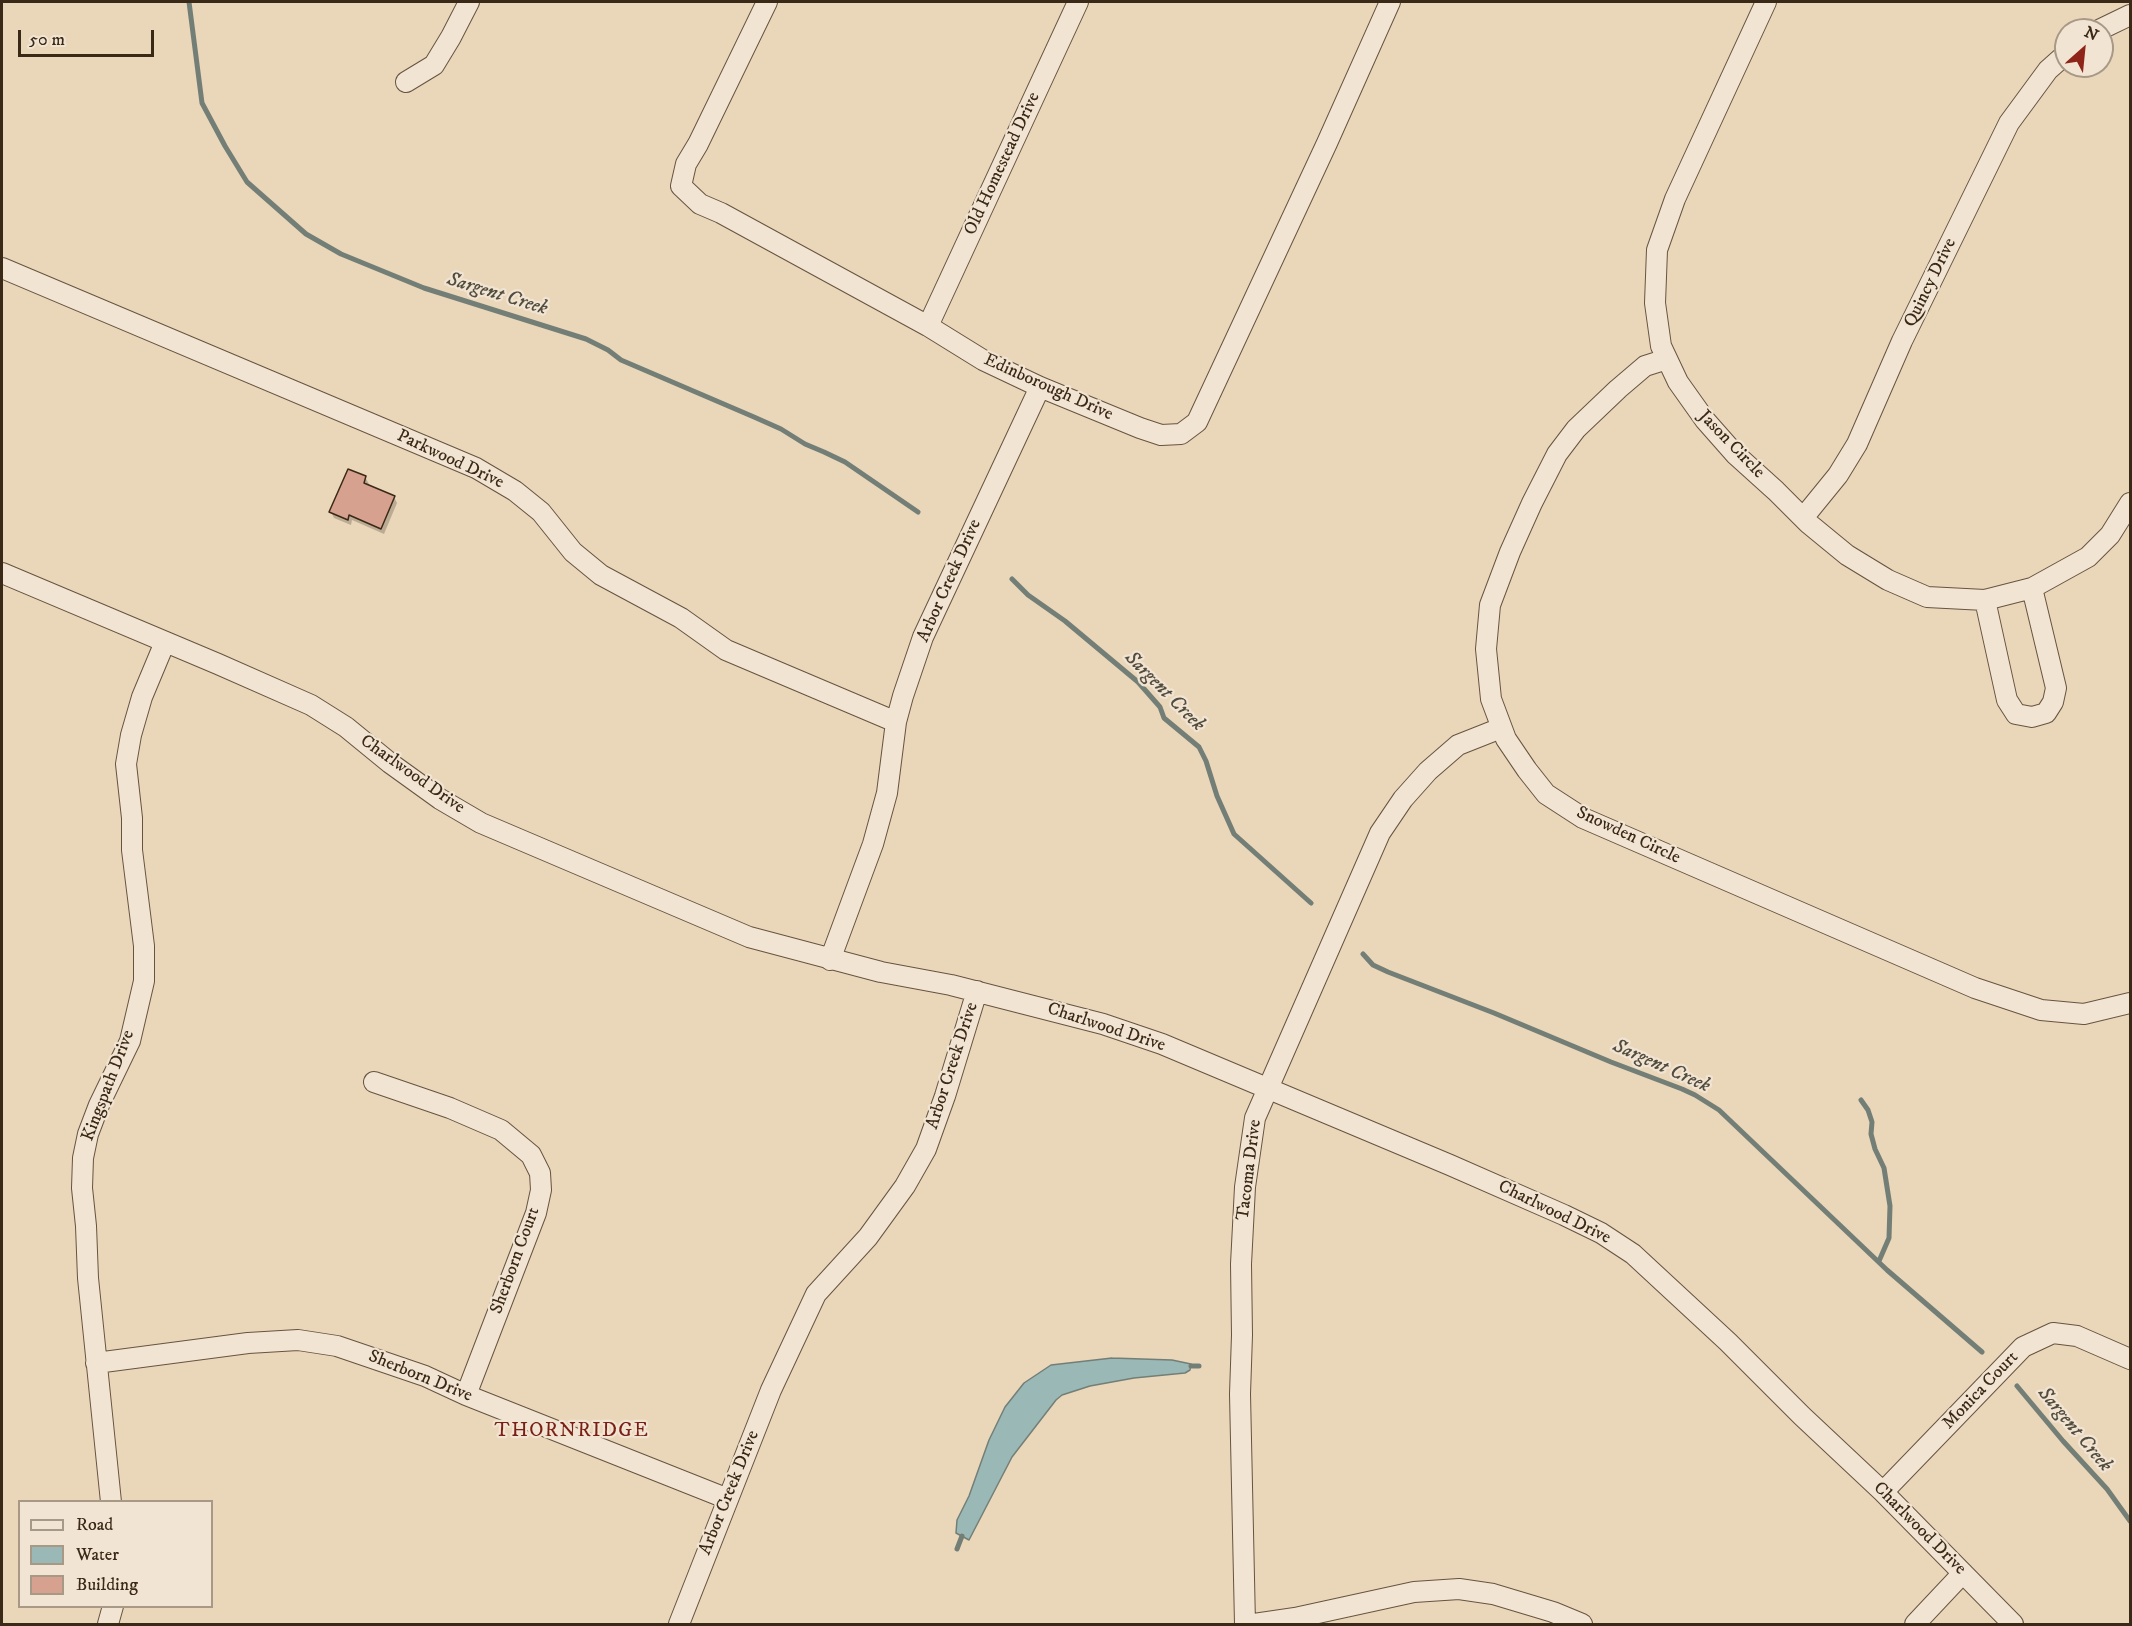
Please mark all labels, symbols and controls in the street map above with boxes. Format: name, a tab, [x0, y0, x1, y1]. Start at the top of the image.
scale bar	[21, 18, 158, 56]
north arrow	[2054, 18, 2114, 78]
text: N	[2081, 22, 2102, 46]
text: 50 m	[29, 29, 65, 51]
street label: Old Homestead Drive	[960, 89, 1046, 239]
street label: Quincy Drive	[1900, 235, 1962, 331]
water label: Sargent Creek	[444, 268, 550, 322]
street label: Edinborough Drive	[980, 350, 1116, 426]
street label: Jason Circle	[1693, 406, 1769, 484]
street label: Parkwood Drive	[393, 426, 507, 494]
street label: Arbor Creek Drive	[913, 516, 987, 646]
water label: Sargent Creek	[1119, 647, 1209, 737]
street label: Charlwood Drive	[355, 731, 469, 819]
street label: Snowden Circle	[1573, 802, 1683, 870]
street label: Charlwood Drive	[1044, 999, 1168, 1057]
street label: Arbor Creek Drive	[922, 1000, 984, 1132]
street label: Kingspath Drive	[78, 1027, 140, 1145]
water label: Sargent Creek	[1609, 1035, 1713, 1099]
street label: Tacoma Drive	[1233, 1118, 1267, 1222]
street label: Charlwood Drive	[1494, 1176, 1614, 1250]
street label: Sherborn Court	[487, 1205, 545, 1317]
street label: Sherborn Drive	[365, 1346, 475, 1408]
street label: Monica Court	[1938, 1347, 2024, 1435]
water label: Sargent Creek	[2031, 1382, 2117, 1478]
district label: THORNRIDGE	[494, 1420, 650, 1444]
street label: Arbor Creek Drive	[695, 1428, 765, 1558]
street label: Charlwood Drive	[1868, 1478, 1970, 1580]
legend	[18, 1500, 213, 1608]
text: Road	[76, 1514, 113, 1536]
text: Water	[76, 1544, 119, 1566]
text: Building	[76, 1574, 138, 1596]

